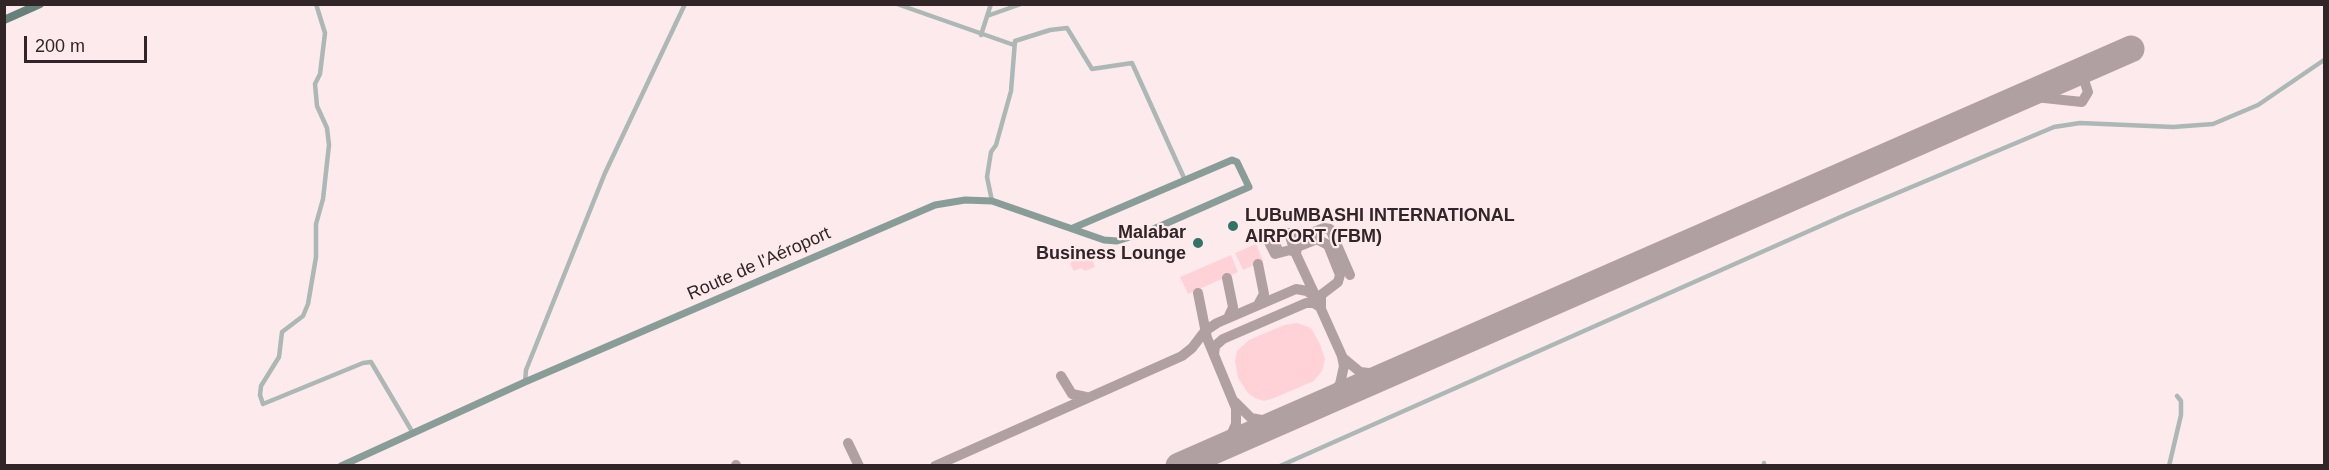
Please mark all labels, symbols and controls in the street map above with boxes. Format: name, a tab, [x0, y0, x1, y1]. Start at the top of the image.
scale bar	[27, 24, 150, 62]
text: 200 m	[35, 36, 85, 56]
place label: LUBuMBASHI INTERNATIONAL AIRPORT (FBM)	[1245, 205, 1515, 248]
marker: LUBuMBASHI INTERNATIONAL AIRPORT (FBM)	[1226, 219, 1240, 233]
place label: Malabar Business Lounge	[1036, 222, 1186, 264]
street label: Route de l'Aéroport	[684, 223, 834, 305]
marker: Malabar Business Lounge	[1191, 236, 1205, 250]

